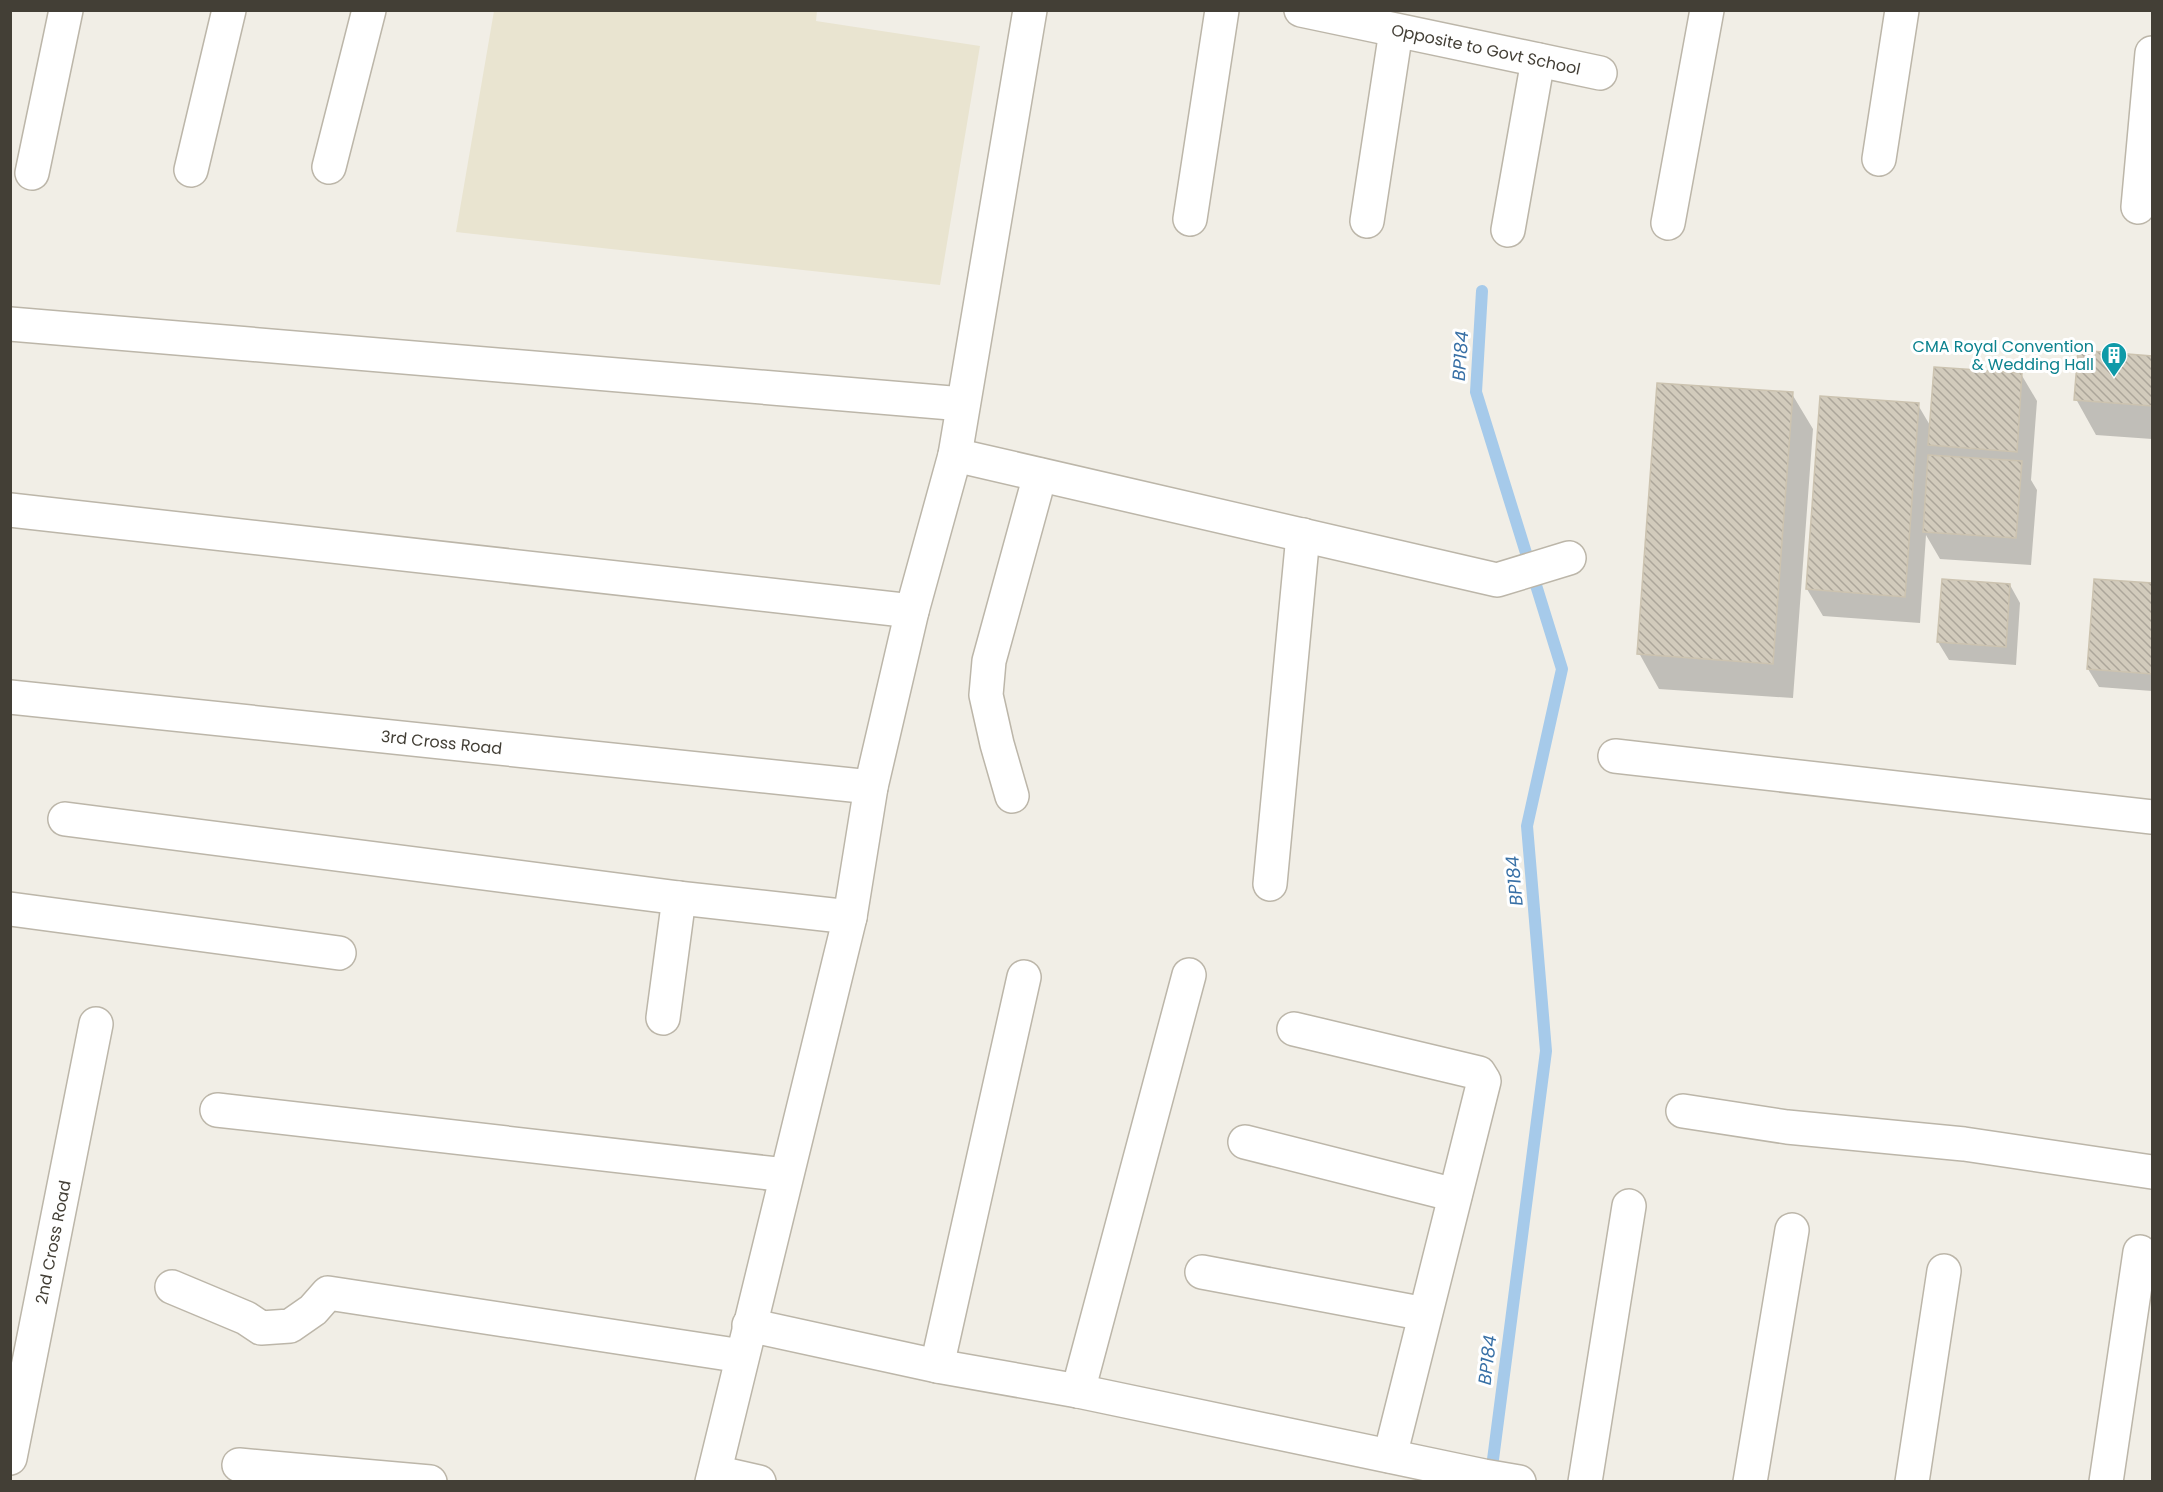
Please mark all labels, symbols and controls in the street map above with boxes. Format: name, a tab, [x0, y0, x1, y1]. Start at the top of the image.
street label: Opposite to Govt School	[1389, 18, 1583, 80]
water label: BP184	[1446, 330, 1474, 382]
place label: CMA Royal Convention & Wedding Hall	[1913, 335, 2094, 376]
building icon: CMA Royal Convention & Wedding Hall	[2099, 340, 2129, 378]
street label: 3rd Cross Road	[380, 724, 503, 760]
water label: BP184	[1499, 855, 1529, 907]
street label: 2nd Cross Road	[29, 1178, 76, 1306]
water label: BP184	[1472, 1334, 1502, 1386]

